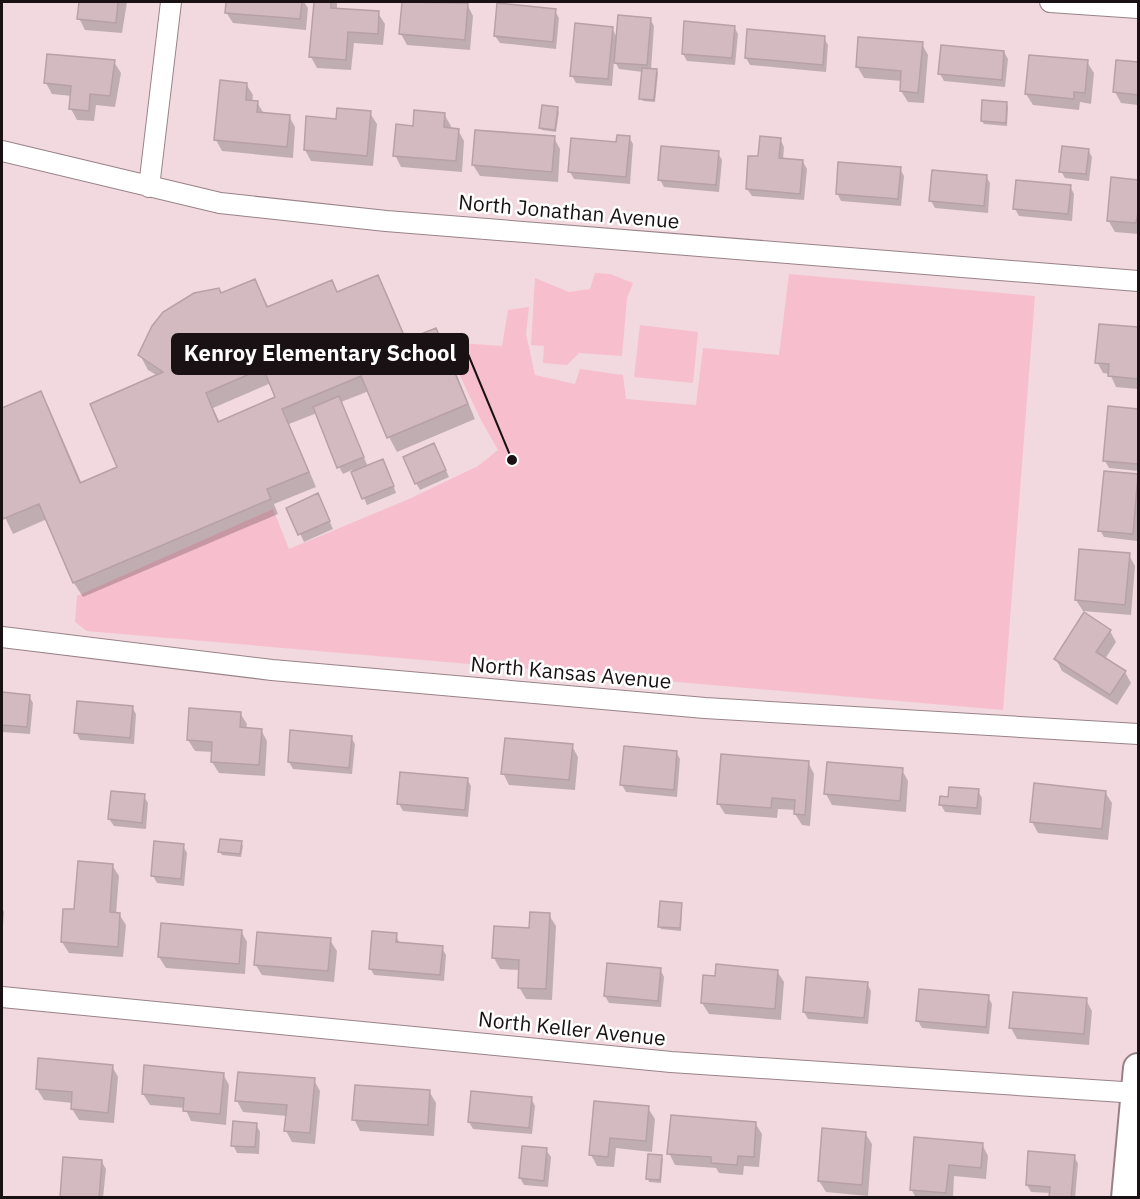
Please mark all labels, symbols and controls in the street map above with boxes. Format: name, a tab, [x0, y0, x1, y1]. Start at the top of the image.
street label: North Jonathan Avenue	[457, 187, 681, 235]
callout: Kenroy Elementary School	[172, 334, 468, 374]
text: Kenroy Elementary School	[184, 338, 456, 367]
street label: North Kansas Avenue	[469, 649, 673, 695]
street label: North Keller Avenue	[477, 1004, 667, 1052]

